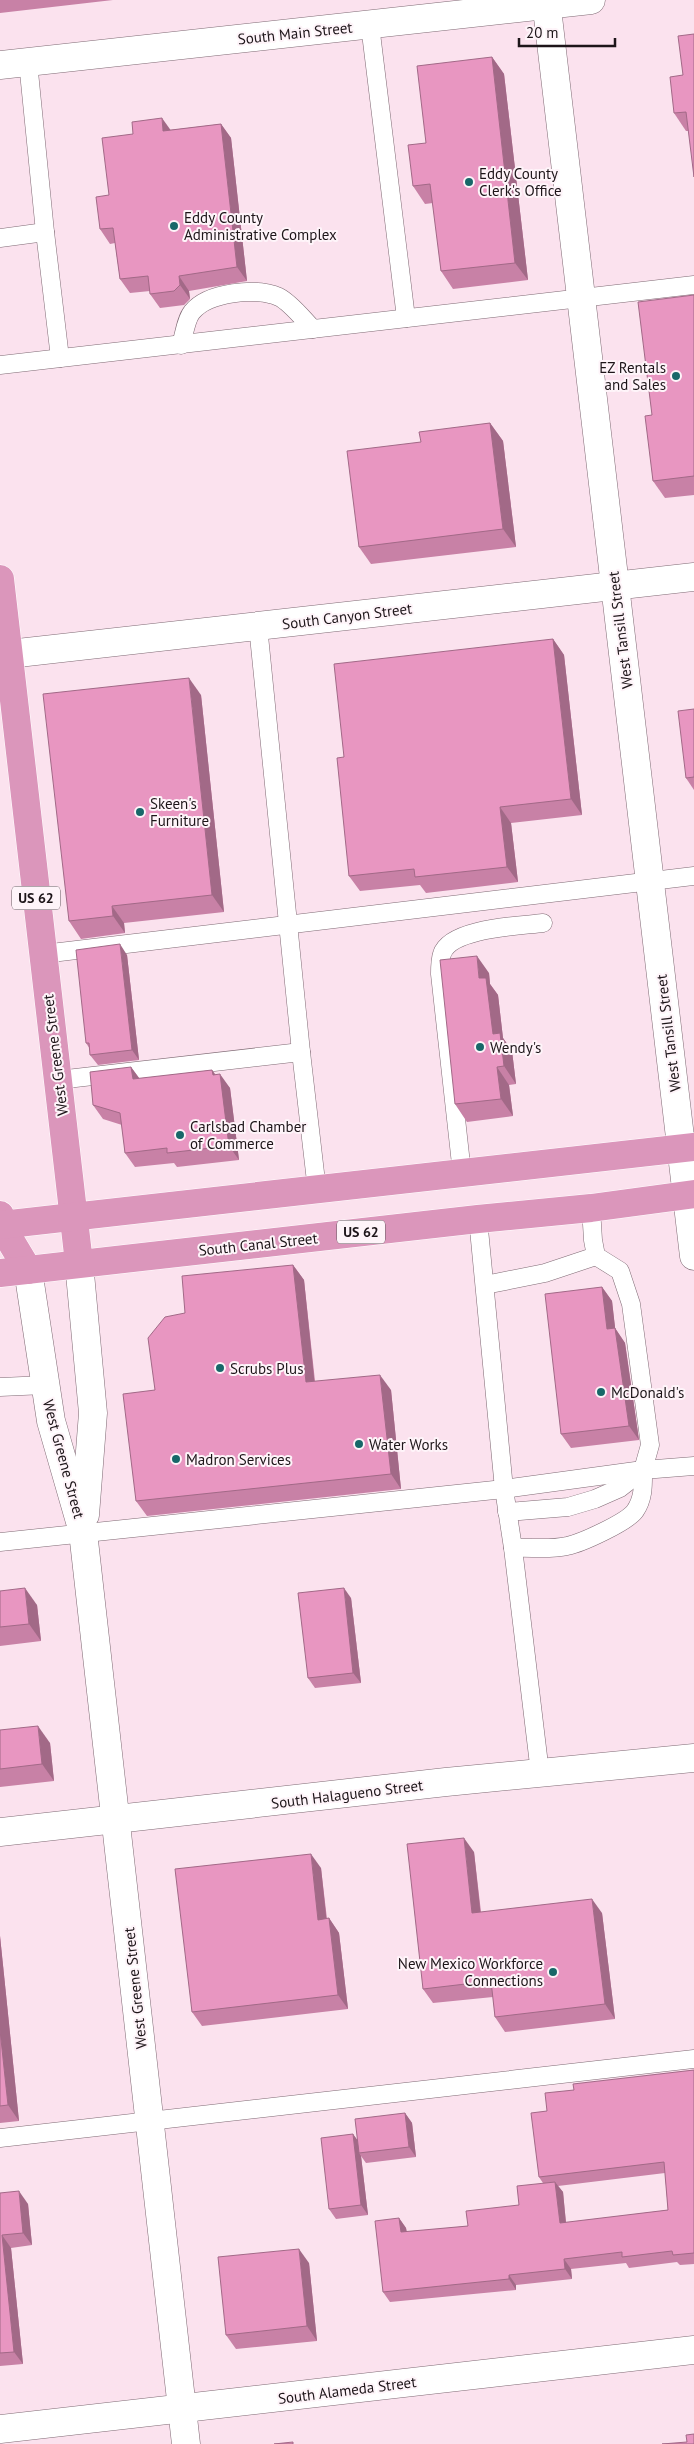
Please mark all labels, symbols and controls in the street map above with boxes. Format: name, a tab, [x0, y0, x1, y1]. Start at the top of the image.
scale bar	[519, 15, 615, 47]
street label: South Main Street	[237, 18, 353, 48]
text: 20 m	[526, 23, 559, 42]
place label: Eddy County Clerk's Office	[479, 164, 562, 200]
marker: Eddy County Clerk's Office	[463, 176, 475, 188]
place label: Eddy County Administrative Complex	[184, 208, 337, 244]
marker: Eddy County Administrative Complex	[168, 220, 180, 232]
place label: EZ Rentals and Sales	[599, 358, 666, 394]
marker: EZ Rentals and Sales	[670, 370, 682, 382]
street label: West Tansill Street	[603, 570, 637, 690]
street label: South Canyon Street	[281, 599, 413, 633]
place label: Skeen's Furniture	[150, 794, 209, 830]
marker: Skeen's Furniture	[134, 806, 146, 818]
road number: US 62	[12, 886, 60, 910]
street label: West Tansill Street	[651, 973, 685, 1093]
street label: West Greene Street	[38, 993, 72, 1117]
place label: Wendy's	[490, 1038, 541, 1057]
marker: Wendy's	[474, 1041, 486, 1053]
place label: Carlsbad Chamber of Commerce	[190, 1117, 306, 1153]
marker: Carlsbad Chamber of Commerce	[174, 1129, 186, 1141]
road number: US 62	[337, 1220, 385, 1244]
street label: South Canal Street	[198, 1228, 318, 1260]
place label: Scrubs Plus	[230, 1359, 304, 1378]
marker: Scrubs Plus	[214, 1362, 226, 1374]
place label: McDonald's	[611, 1383, 684, 1402]
marker: McDonald's	[595, 1386, 607, 1398]
street label: West Greene Street	[39, 1397, 89, 1521]
place label: Water Works	[369, 1435, 448, 1454]
marker: Water Works	[353, 1438, 365, 1450]
place label: Madron Services	[186, 1450, 291, 1469]
marker: Madron Services	[170, 1453, 182, 1465]
street label: South Halagueno Street	[270, 1775, 424, 1813]
street label: West Greene Street	[119, 1926, 151, 2050]
place label: New Mexico Workforce Connections	[398, 1954, 543, 1990]
marker: New Mexico Workforce Connections	[547, 1966, 559, 1978]
street label: South Alameda Street	[277, 2372, 417, 2408]

